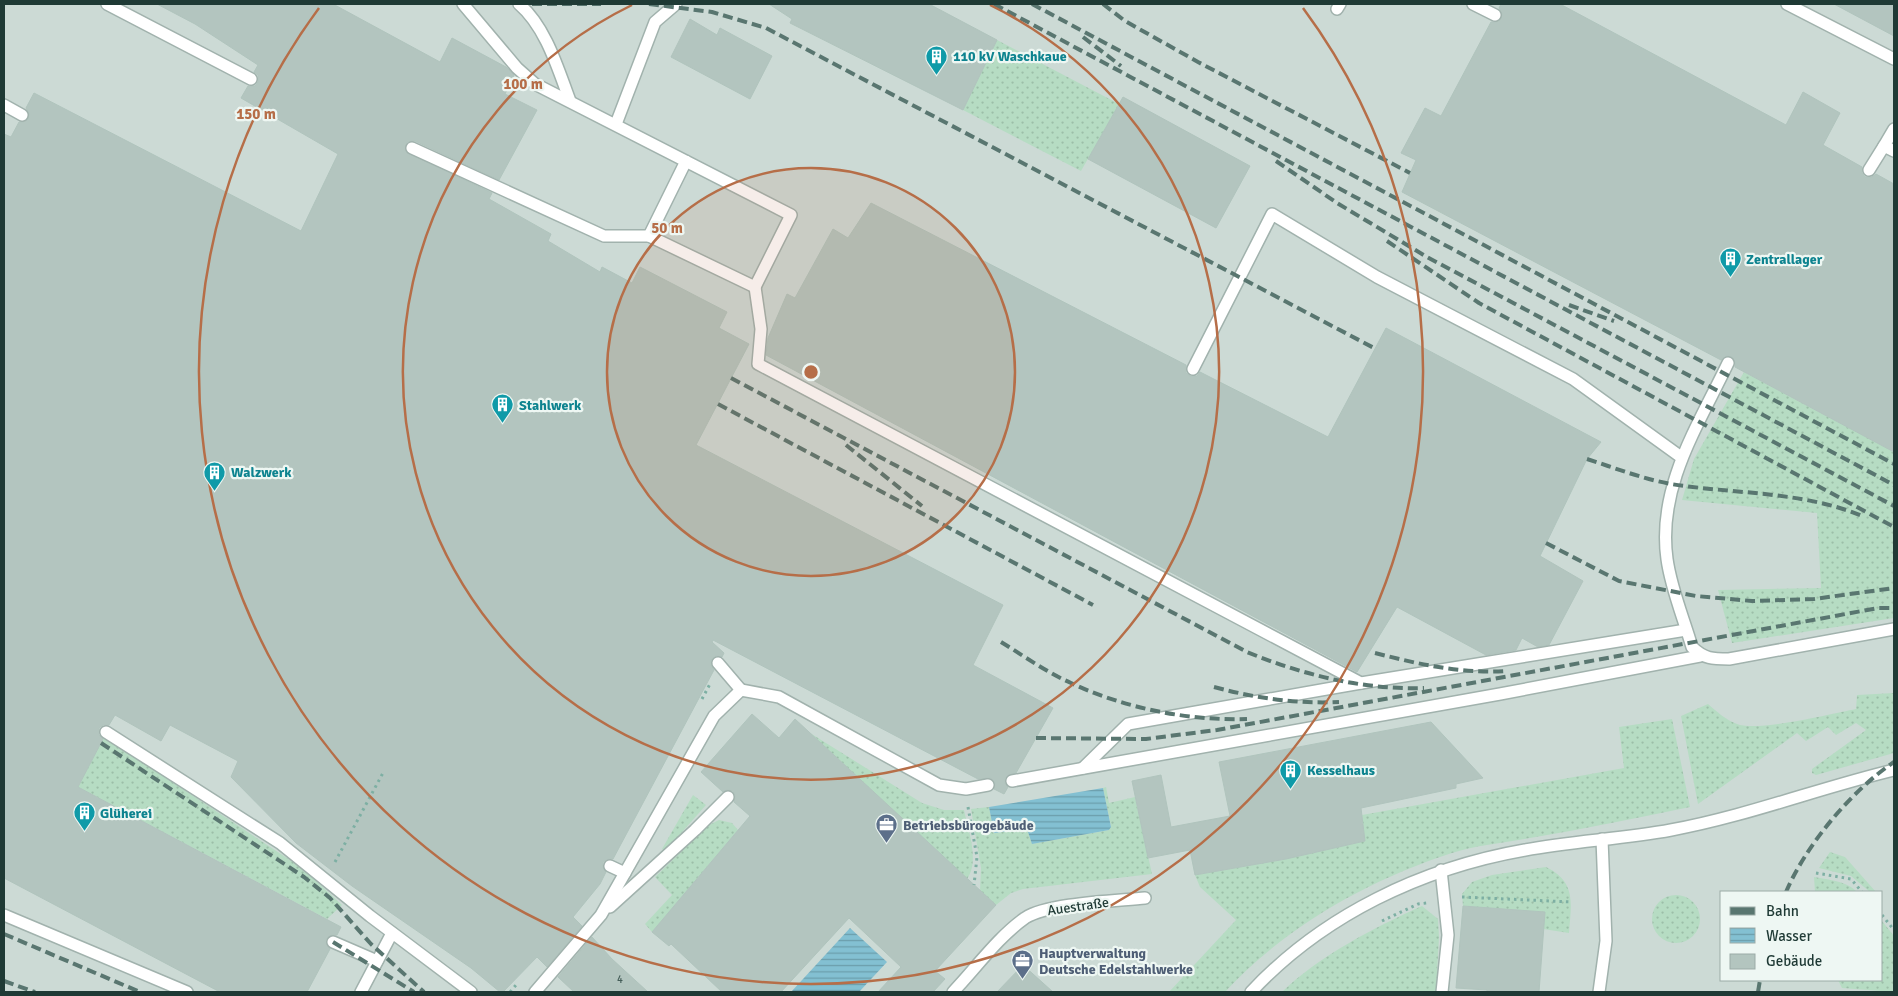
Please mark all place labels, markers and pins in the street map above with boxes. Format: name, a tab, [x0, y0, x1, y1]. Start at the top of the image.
building icon: 110 kV Waschkaue	[925, 44, 949, 75]
place label: 110 kV Waschkaue	[953, 48, 1067, 65]
building icon: Zentrallager	[1718, 247, 1742, 278]
place label: Zentrallager	[1746, 251, 1823, 268]
centre of rings	[802, 363, 820, 381]
building icon: Stahlwerk	[491, 393, 515, 424]
place label: Stahlwerk	[519, 397, 582, 414]
building icon: Walzwerk	[203, 460, 227, 491]
place label: Walzwerk	[231, 464, 292, 481]
building icon: Kesselhaus	[1279, 758, 1303, 789]
place label: Kesselhaus	[1307, 762, 1375, 779]
building icon: Glüherei	[72, 801, 96, 832]
place label: Glüherei	[100, 805, 152, 822]
office icon: Betriebsbürogebäude	[875, 813, 899, 844]
place label: Betriebsbürogebäude	[903, 817, 1034, 834]
place label: Hauptverwaltung Deutsche Edelstahlwerke	[1039, 945, 1193, 978]
office icon: Hauptverwaltung Deutsche Edelstahlwerke	[1011, 949, 1035, 980]

